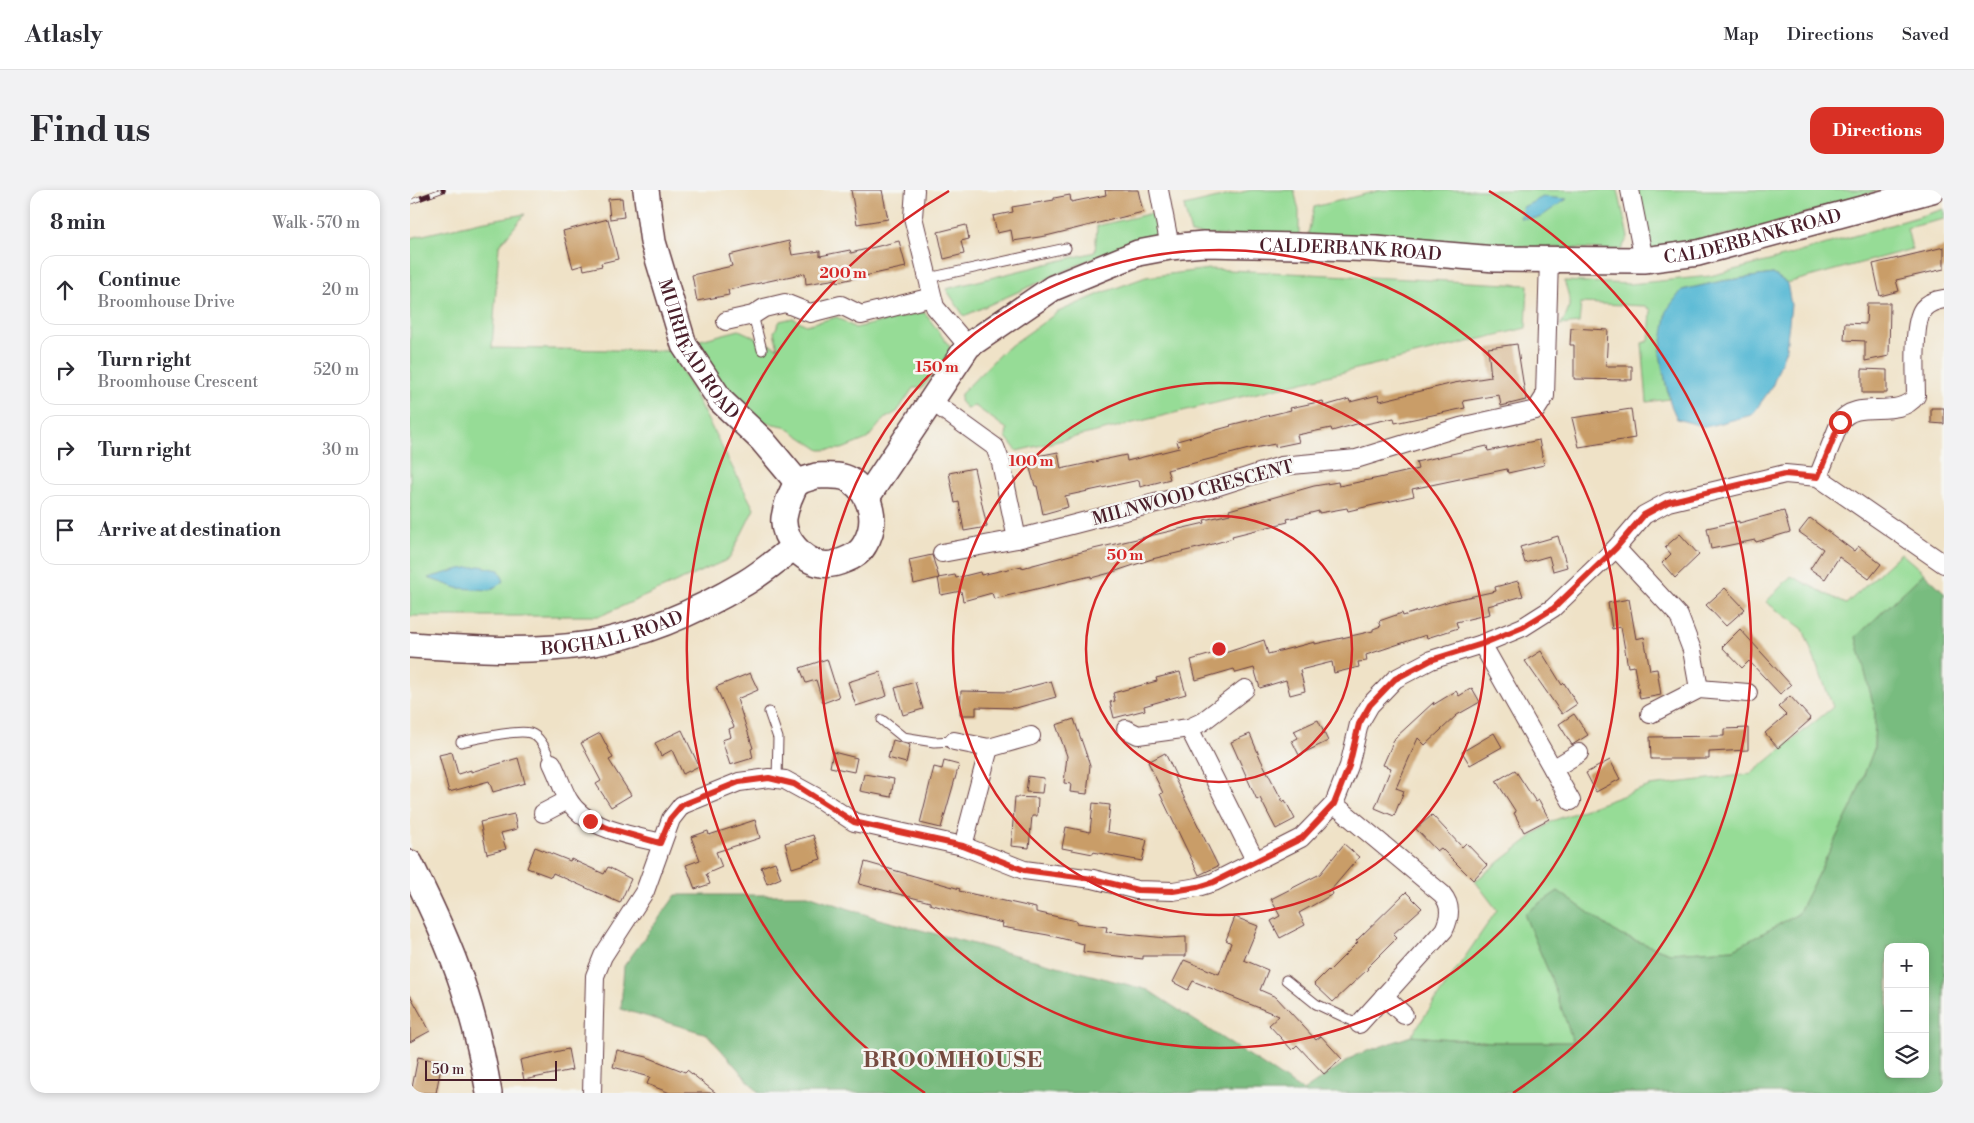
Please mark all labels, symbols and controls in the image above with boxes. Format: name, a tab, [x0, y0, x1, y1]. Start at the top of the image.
text: Atlasly	[25, 20, 102, 50]
text: Map	[1723, 23, 1759, 46]
text: Directions	[1787, 23, 1874, 46]
text: Saved	[1902, 23, 1949, 46]
button: Directions	[1810, 107, 1944, 154]
text: Find us	[30, 109, 150, 152]
street label: CALDERBANK ROAD	[1662, 203, 1844, 269]
text: 8 min	[50, 210, 105, 236]
text: Walk · 570 m	[272, 213, 360, 233]
street label: CALDERBANK ROAD	[1259, 234, 1443, 266]
text: 200 m	[819, 264, 867, 283]
text: Continue	[98, 268, 181, 292]
icon: ahead	[51, 276, 79, 304]
street label: MUIRHEAD ROAD	[653, 276, 744, 424]
text: 20 m	[322, 280, 359, 300]
text: Broomhouse Drive	[98, 292, 235, 312]
text: Turn right	[98, 348, 191, 372]
icon: right	[51, 356, 79, 384]
text: 150 m	[915, 358, 959, 377]
text: 520 m	[313, 360, 359, 380]
text: Broomhouse Crescent	[98, 372, 258, 392]
route start	[1829, 411, 1852, 434]
icon: right	[51, 436, 79, 464]
text: Turn right	[98, 438, 191, 462]
text: 30 m	[322, 440, 359, 460]
text: 100 m	[1009, 452, 1054, 471]
street label: MILNWOOD CRESCENT	[1090, 455, 1297, 531]
icon: arrive	[51, 516, 79, 544]
text: Arrive at destination	[98, 518, 281, 542]
text: 50 m	[1107, 546, 1143, 565]
street label: BOGHALL ROAD	[539, 605, 687, 660]
centre of rings	[1210, 640, 1228, 658]
route end	[579, 810, 602, 833]
map controls	[1884, 943, 1929, 1078]
button: +	[1884, 943, 1929, 988]
button: −	[1884, 988, 1929, 1033]
button: layers	[1884, 1033, 1929, 1078]
district label: BROOMHOUSE	[863, 1047, 1043, 1074]
scale bar	[425, 1058, 558, 1081]
text: 50 m	[432, 1061, 464, 1079]

